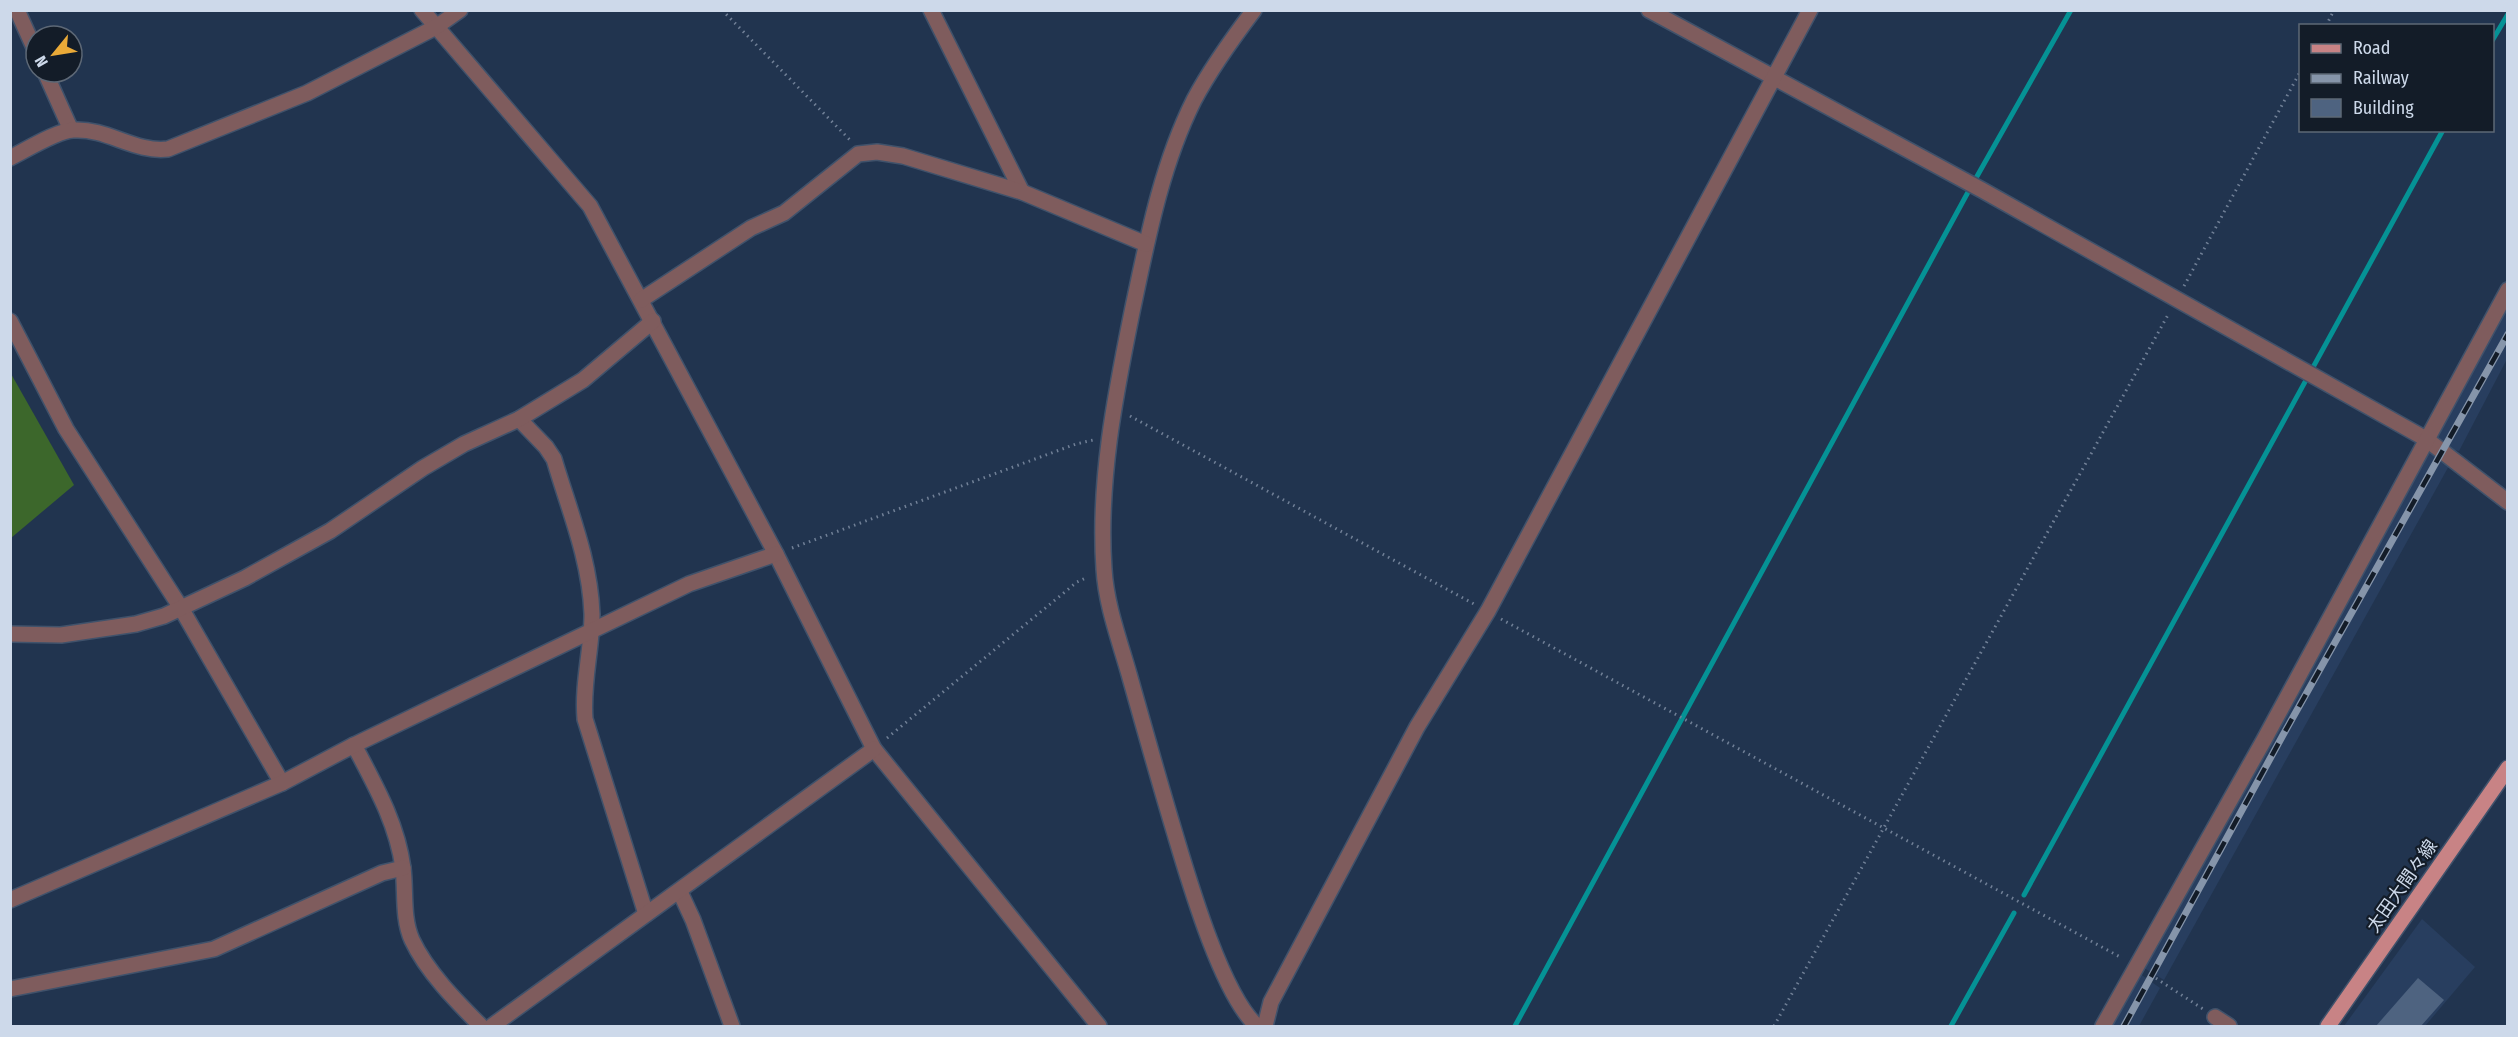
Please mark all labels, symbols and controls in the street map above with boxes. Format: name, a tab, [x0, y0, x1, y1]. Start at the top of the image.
north arrow	[24, 24, 84, 84]
legend	[2299, 24, 2494, 132]
text: Road	[2353, 37, 2390, 59]
text: N	[31, 52, 52, 70]
text: Railway	[2353, 67, 2409, 89]
text: Building	[2353, 97, 2414, 119]
street label: 太田大間々線	[2362, 835, 2442, 937]

